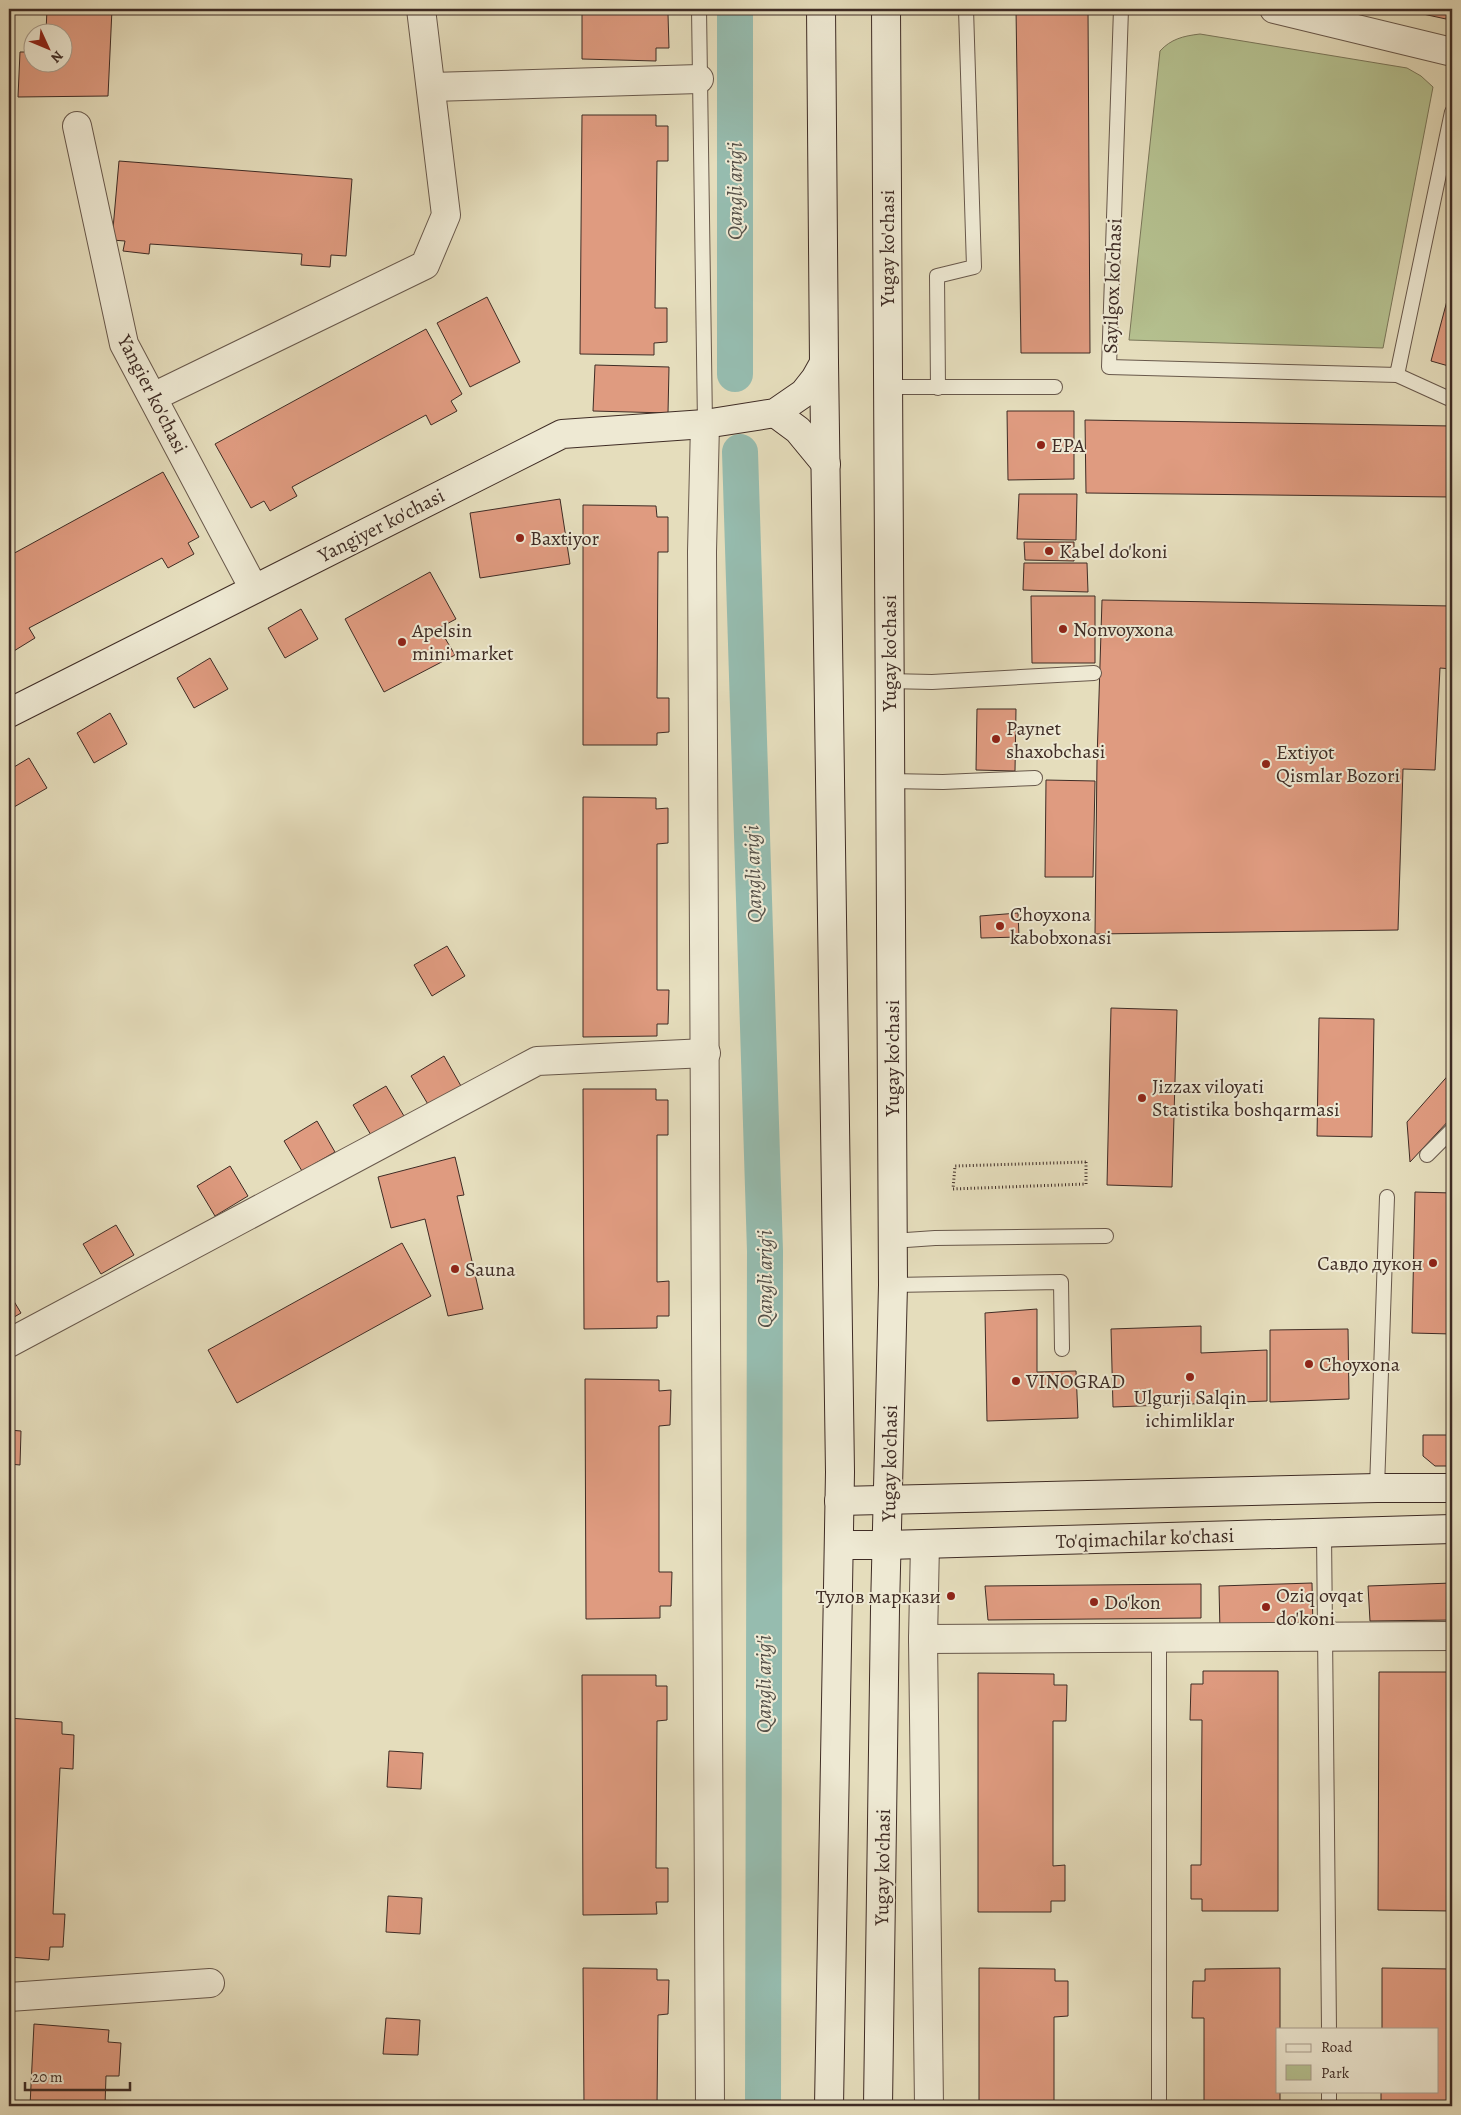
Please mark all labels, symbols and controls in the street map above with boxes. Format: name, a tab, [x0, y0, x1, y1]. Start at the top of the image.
north arrow	[22, 22, 72, 72]
text: N	[47, 46, 67, 67]
water label: Qangli arig'i	[721, 142, 749, 240]
street label: Yugay ko'chasi	[874, 190, 901, 307]
street label: Sayilgox ko'chasi	[1097, 218, 1128, 354]
street label: Yangier ko'chasi	[111, 329, 194, 458]
place label: EPA	[1051, 432, 1085, 459]
marker: EPA	[1035, 439, 1047, 451]
street label: Yangiyer ko'chasi	[312, 482, 449, 569]
place label: Baxtiyor	[530, 525, 600, 552]
marker: Baxtiyor	[514, 532, 526, 544]
place label: Kabel do'koni	[1059, 538, 1168, 565]
marker: Kabel do'koni	[1043, 545, 1055, 557]
street label: Yugay ko'chasi	[876, 595, 903, 712]
place label: Nonvoyxona	[1073, 616, 1175, 643]
place label: Apelsin mini market	[411, 617, 514, 667]
marker: Nonvoyxona	[1057, 623, 1069, 635]
marker: Apelsin mini market	[396, 636, 408, 648]
place label: Paynet shaxobchasi	[1006, 715, 1105, 765]
marker: Paynet shaxobchasi	[990, 733, 1002, 745]
place label: Extiyot Qismlar Bozori	[1276, 739, 1400, 789]
marker: Extiyot Qismlar Bozori	[1260, 758, 1272, 770]
water label: Qangli arig'i	[737, 825, 769, 923]
place label: Choyxona kabobxonasi	[1010, 901, 1112, 951]
marker: Choyxona kabobxonasi	[994, 920, 1006, 932]
street label: Yugay ko'chasi	[879, 1000, 906, 1117]
place label: Jizzax viloyati Statistika boshqarmasi	[1152, 1073, 1340, 1123]
marker: Jizzax viloyati Statistika boshqarmasi	[1136, 1092, 1148, 1104]
water label: Qangli arig'i	[751, 1230, 779, 1328]
place label: Cавдо дукон	[1317, 1250, 1423, 1277]
place label: Sauna	[465, 1256, 516, 1283]
marker: Cавдо дукон	[1427, 1257, 1439, 1269]
marker: Sauna	[449, 1263, 461, 1275]
place label: Choyxona	[1319, 1351, 1401, 1378]
marker: Choyxona	[1303, 1358, 1315, 1370]
place label: VINOGRAD	[1025, 1368, 1125, 1395]
marker: Ulgurji Salqin ichimliklar	[1184, 1371, 1196, 1383]
marker: VINOGRAD	[1010, 1375, 1022, 1387]
place label: Ulgurji Salqin ichimliklar	[1134, 1384, 1246, 1434]
street label: Yugay ko'chasi	[875, 1405, 904, 1523]
street label: To'qimachilar ko'chasi	[1055, 1522, 1235, 1555]
place label: Oziq ovqat do'koni	[1276, 1582, 1364, 1632]
place label: Тулов маркази	[816, 1583, 941, 1610]
place label: Do'kon	[1104, 1589, 1161, 1616]
marker: Тулов маркази	[945, 1590, 957, 1602]
marker: Do'kon	[1088, 1596, 1100, 1608]
marker: Oziq ovqat do'koni	[1260, 1601, 1272, 1613]
water label: Qangli arig'i	[750, 1635, 778, 1733]
street label: Yugay ko'chasi	[868, 1809, 897, 1927]
legend	[1276, 2028, 1438, 2092]
text: Road	[1321, 2037, 1353, 2057]
scale bar	[25, 2060, 130, 2092]
text: Park	[1321, 2063, 1350, 2083]
text: 20 m	[32, 2067, 63, 2087]

